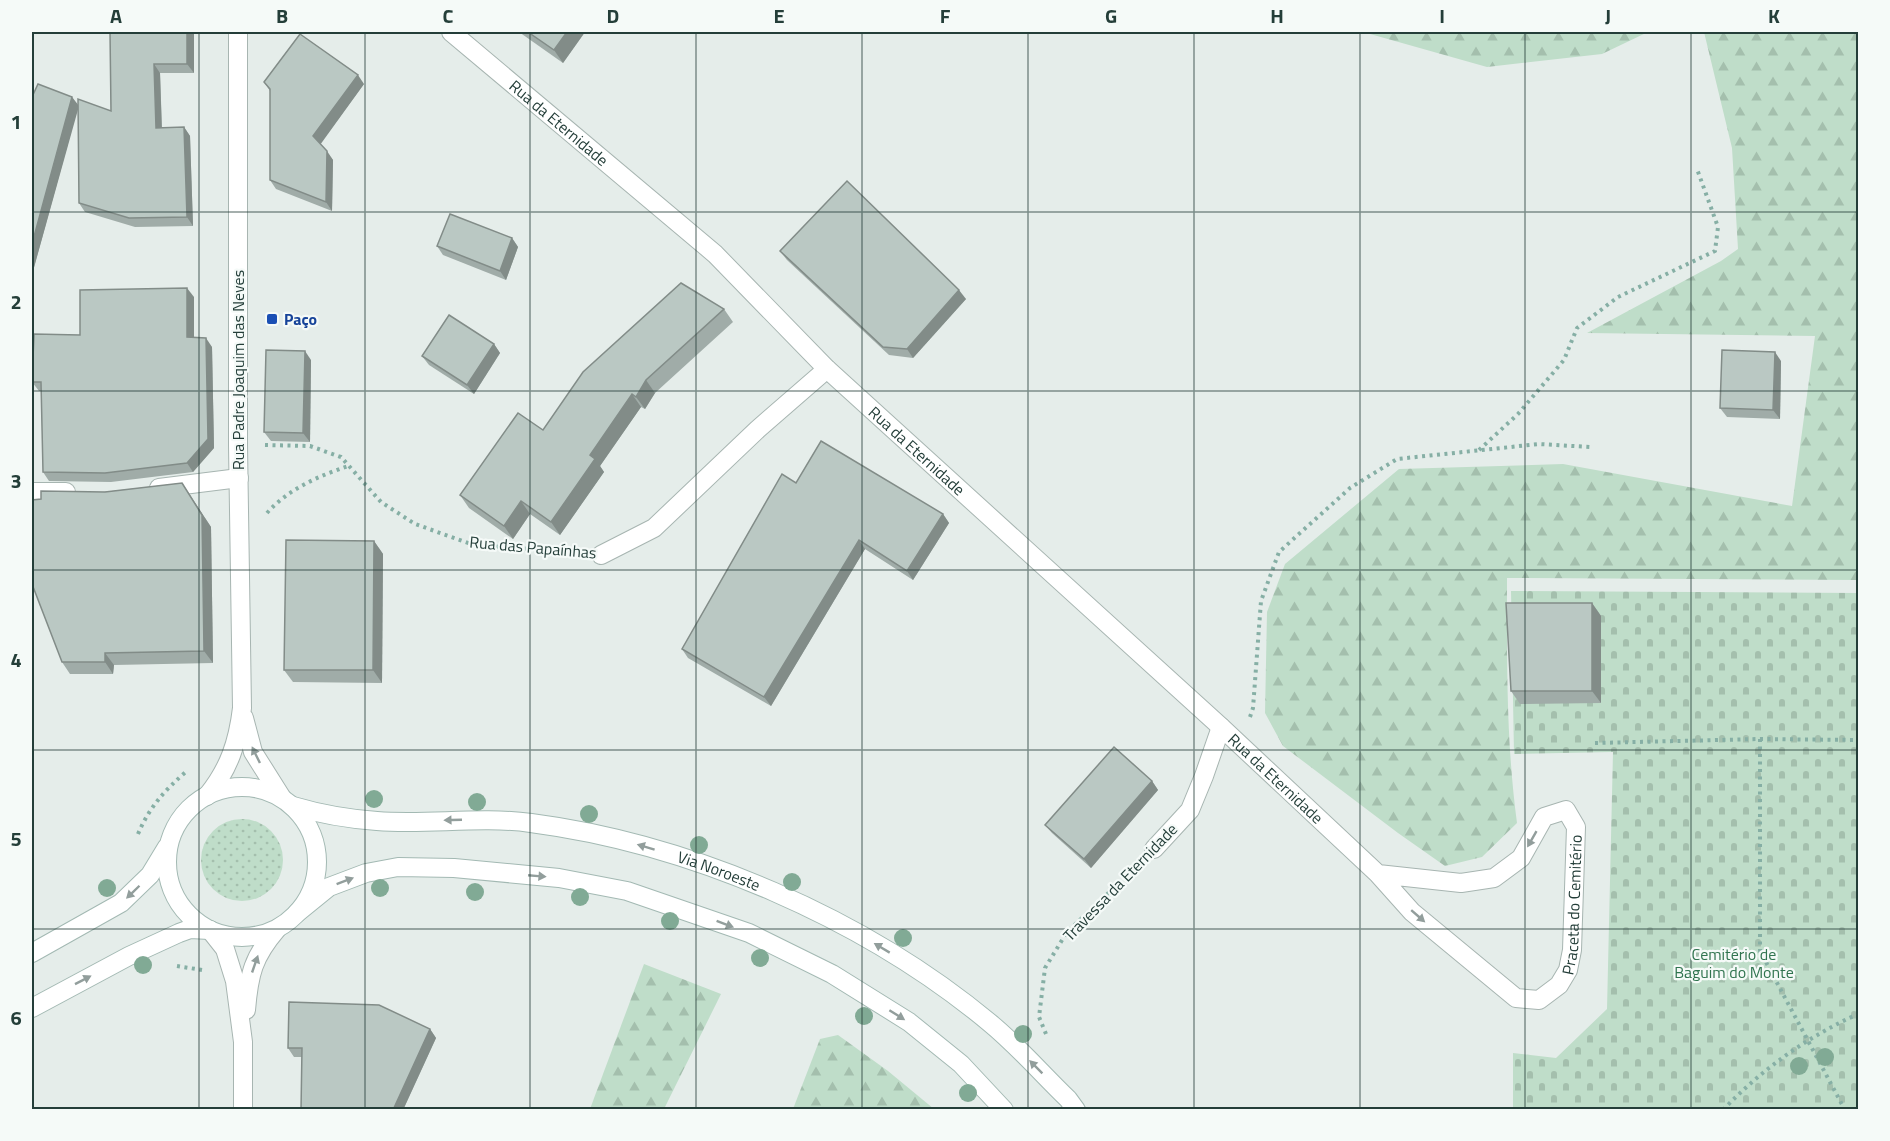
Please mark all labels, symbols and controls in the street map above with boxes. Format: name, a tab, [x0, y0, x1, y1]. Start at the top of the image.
text: A	[110, 0, 122, 31]
text: B	[276, 0, 288, 31]
text: C	[443, 0, 454, 31]
text: D	[607, 0, 619, 31]
text: E	[773, 0, 785, 31]
text: F	[940, 0, 951, 31]
text: G	[1105, 0, 1117, 31]
text: H	[1270, 0, 1284, 31]
text: I	[1439, 0, 1445, 31]
text: J	[1605, 0, 1611, 31]
text: K	[1768, 0, 1780, 31]
street label: Rua da Eternidade	[504, 74, 614, 172]
text: 1	[10, 106, 22, 137]
street label: Rua Padre Joaquim das Neves	[226, 270, 250, 470]
text: 2	[10, 286, 22, 317]
place label: Paço	[284, 307, 317, 331]
marker: Paço	[265, 312, 279, 326]
street label: Rua da Eternidade	[863, 400, 971, 501]
text: 3	[10, 465, 22, 496]
street label: Rua das Papaínhas	[469, 529, 597, 565]
text: 4	[10, 644, 22, 675]
street label: Rua da Eternidade	[1223, 728, 1329, 829]
one-way arrow	[251, 747, 260, 764]
one-way arrow	[444, 816, 463, 825]
street label: Travessa da Eternidade	[1057, 818, 1183, 946]
text: 5	[10, 823, 22, 854]
one-way arrow	[1526, 831, 1537, 847]
street label: Praceta do Cemitério	[1555, 834, 1588, 977]
one-way arrow	[637, 842, 655, 851]
street label: Via Noroeste	[675, 845, 764, 897]
one-way arrow	[528, 871, 547, 881]
one-way arrow	[336, 875, 354, 885]
one-way arrow	[125, 885, 140, 899]
one-way arrow	[1410, 909, 1425, 922]
one-way arrow	[716, 920, 734, 930]
park label: Cemitério de Baguim do Monte	[1674, 942, 1794, 984]
one-way arrow	[873, 943, 890, 953]
one-way arrow	[250, 955, 260, 973]
one-way arrow	[74, 975, 91, 985]
text: 6	[10, 1002, 22, 1033]
one-way arrow	[889, 1009, 906, 1020]
one-way arrow	[1029, 1061, 1043, 1075]

